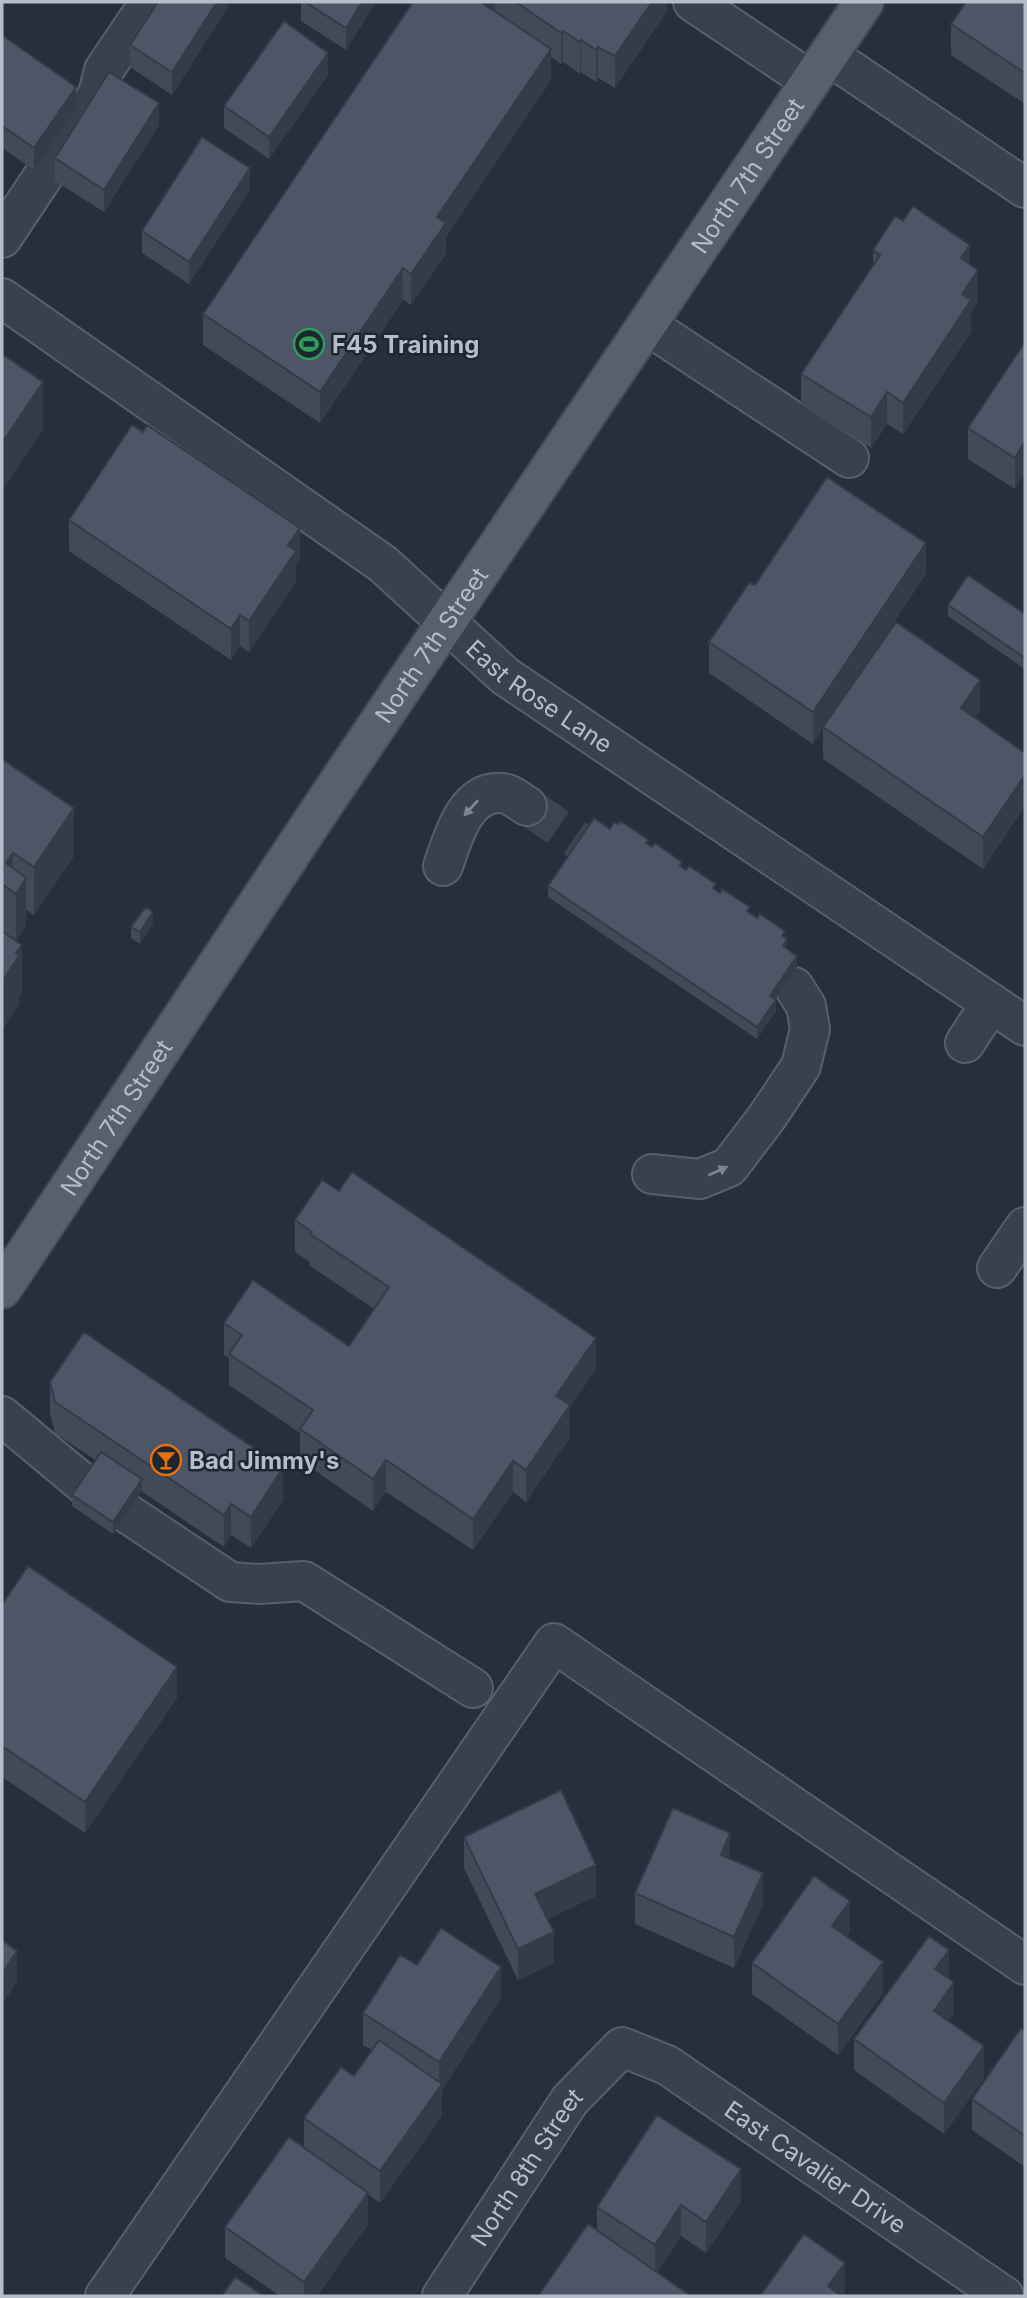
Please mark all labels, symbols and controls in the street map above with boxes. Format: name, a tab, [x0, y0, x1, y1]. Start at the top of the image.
street label: North 7th Street	[685, 92, 810, 258]
sports icon: F45 Training	[292, 327, 326, 361]
place label: F45 Training	[332, 330, 479, 359]
street label: North 7th Street	[369, 562, 494, 728]
street label: East Rose Lane	[461, 634, 618, 759]
one-way arrow	[463, 799, 479, 817]
street label: North 7th Street	[54, 1034, 178, 1201]
one-way arrow	[708, 1166, 728, 1177]
bar icon: Bad Jimmy's	[149, 1443, 183, 1477]
place label: Bad Jimmy's	[189, 1446, 339, 1475]
street label: North 8th Street	[464, 2082, 588, 2251]
street label: East Cavalier Drive	[719, 2094, 912, 2239]

